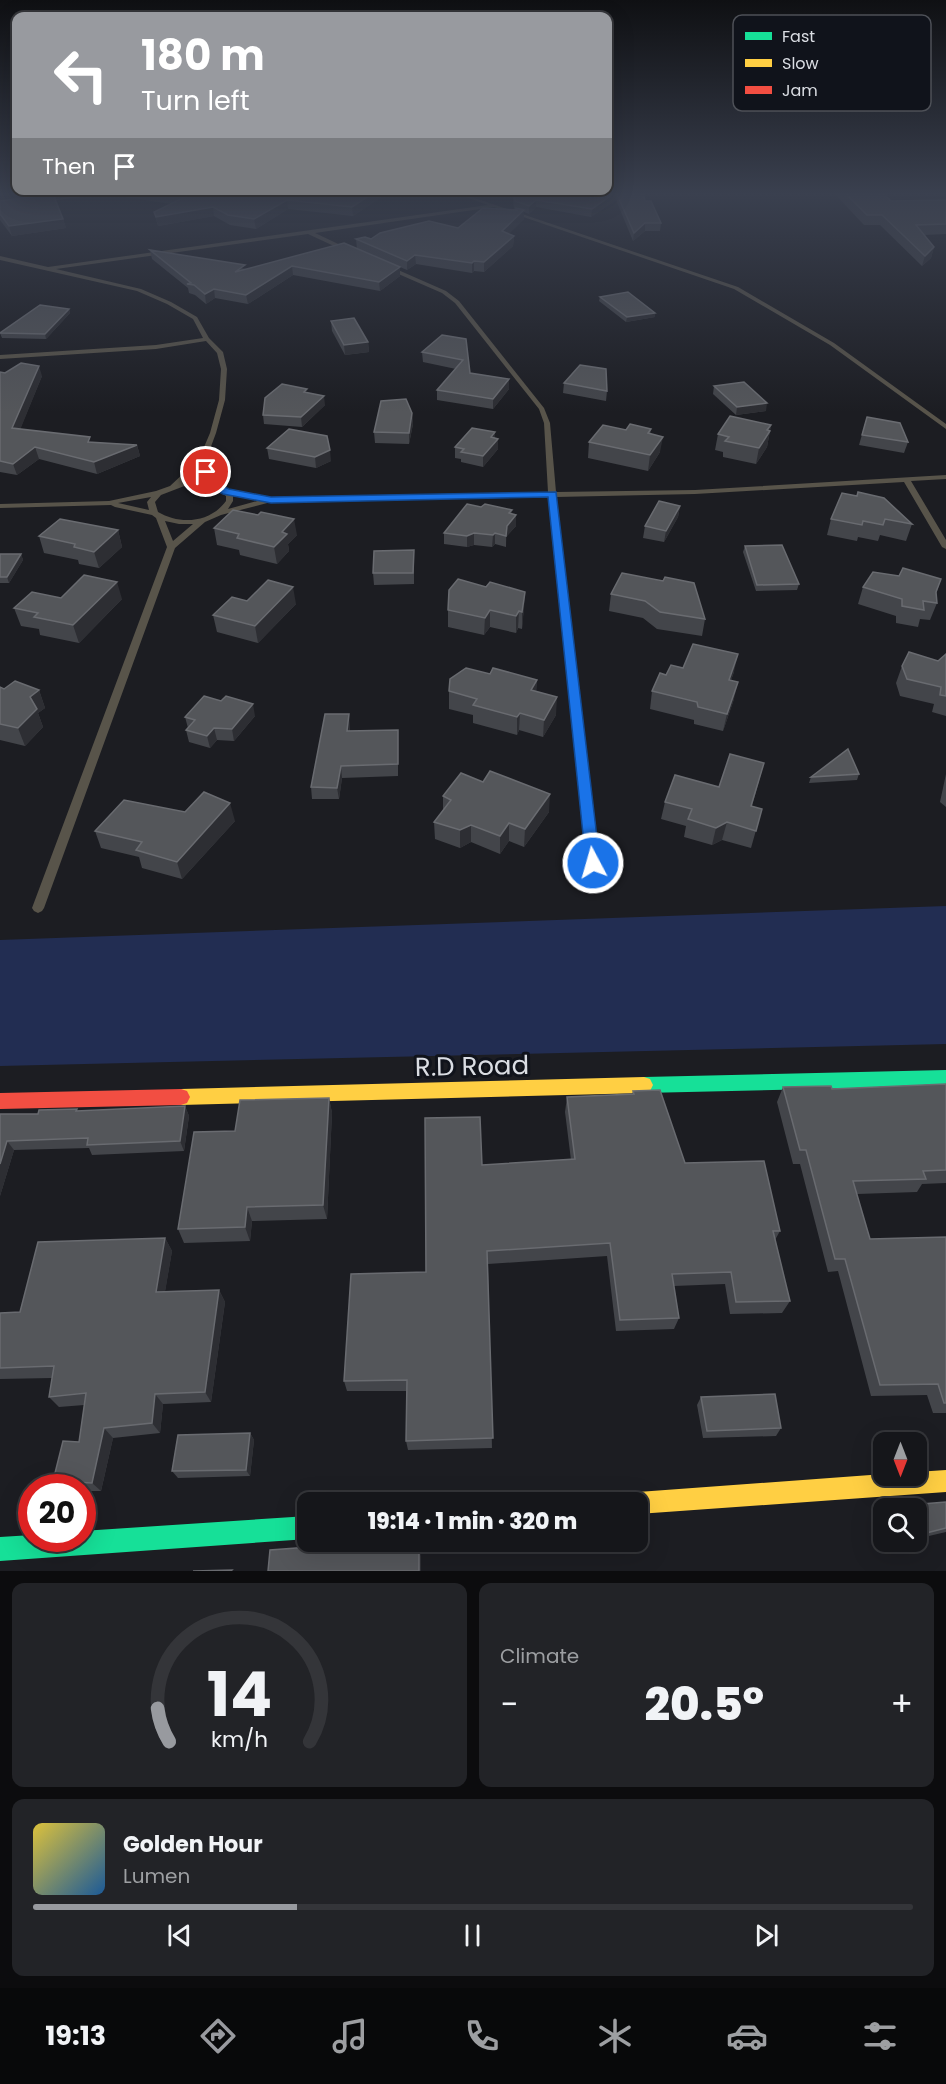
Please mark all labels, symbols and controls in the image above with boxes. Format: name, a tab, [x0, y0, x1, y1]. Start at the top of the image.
legend	[733, 15, 931, 111]
text: Fast	[782, 25, 815, 48]
text: 180 m	[141, 26, 265, 85]
icon: left	[42, 36, 120, 114]
text: Slow	[782, 52, 819, 75]
text: Jam	[782, 79, 818, 102]
text: Turn left	[141, 82, 250, 119]
icon: arrive	[108, 150, 141, 183]
text: Then	[42, 151, 96, 182]
pin	[180, 446, 231, 497]
icon: arrive	[189, 455, 222, 488]
position arrow	[561, 831, 625, 895]
street label: R.D Road	[415, 1047, 529, 1085]
north arrow	[873, 1432, 927, 1486]
map controls	[873, 1432, 927, 1552]
speed limit sign: 20	[18, 1474, 96, 1552]
button: search	[873, 1498, 927, 1552]
text: 19:14 · 1 min · 320 m	[368, 1506, 577, 1537]
text: Climate	[500, 1642, 579, 1670]
text: 14	[207, 1650, 272, 1738]
text: 20.5°	[644, 1673, 764, 1736]
text: −	[500, 1681, 518, 1728]
text: +	[890, 1681, 913, 1728]
text: km/h	[211, 1724, 268, 1755]
text: Golden Hour	[123, 1829, 263, 1860]
text: Lumen	[123, 1862, 190, 1890]
icon: previous	[163, 1919, 196, 1952]
icon: pause	[456, 1919, 489, 1952]
icon: next	[750, 1919, 783, 1952]
icon: directions	[197, 2015, 239, 2057]
icon: music	[329, 2015, 371, 2057]
icon: phone	[461, 2015, 503, 2057]
icon: climate	[594, 2015, 636, 2057]
icon: car	[726, 2015, 768, 2057]
icon: filters	[859, 2015, 901, 2057]
text: 19:13	[45, 2017, 106, 2054]

